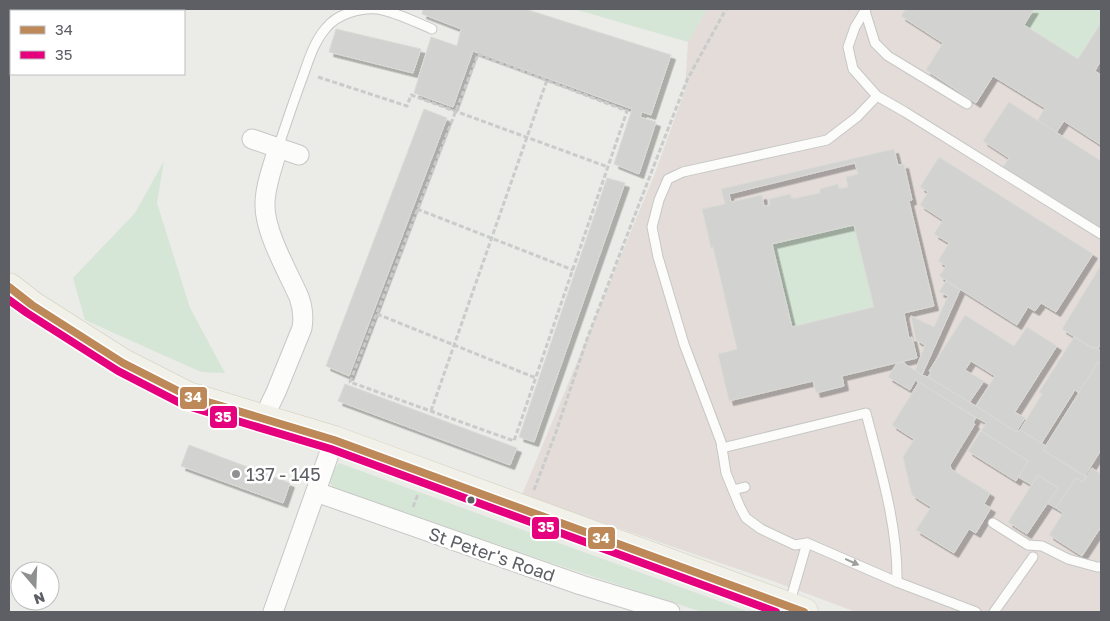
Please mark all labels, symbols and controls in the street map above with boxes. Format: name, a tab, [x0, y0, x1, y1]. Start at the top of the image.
legend	[10, 10, 185, 75]
text: 34	[55, 20, 73, 38]
text: 35	[55, 45, 72, 63]
line badge: 34	[179, 386, 208, 410]
text: 34	[184, 388, 202, 405]
line badge: 35	[209, 405, 238, 429]
text: 35	[214, 408, 232, 425]
place label: 137 - 145	[246, 463, 321, 485]
marker: 137 - 145	[230, 468, 242, 480]
unlabelled marker	[466, 495, 476, 505]
line badge: 35	[531, 516, 560, 540]
text: 35	[537, 518, 555, 535]
street label: St Peter's Road	[426, 522, 558, 586]
line badge: 34	[587, 526, 616, 550]
text: 34	[592, 529, 610, 546]
one-way arrow	[845, 559, 859, 567]
north arrow	[10, 561, 60, 611]
text: N	[32, 589, 47, 609]

